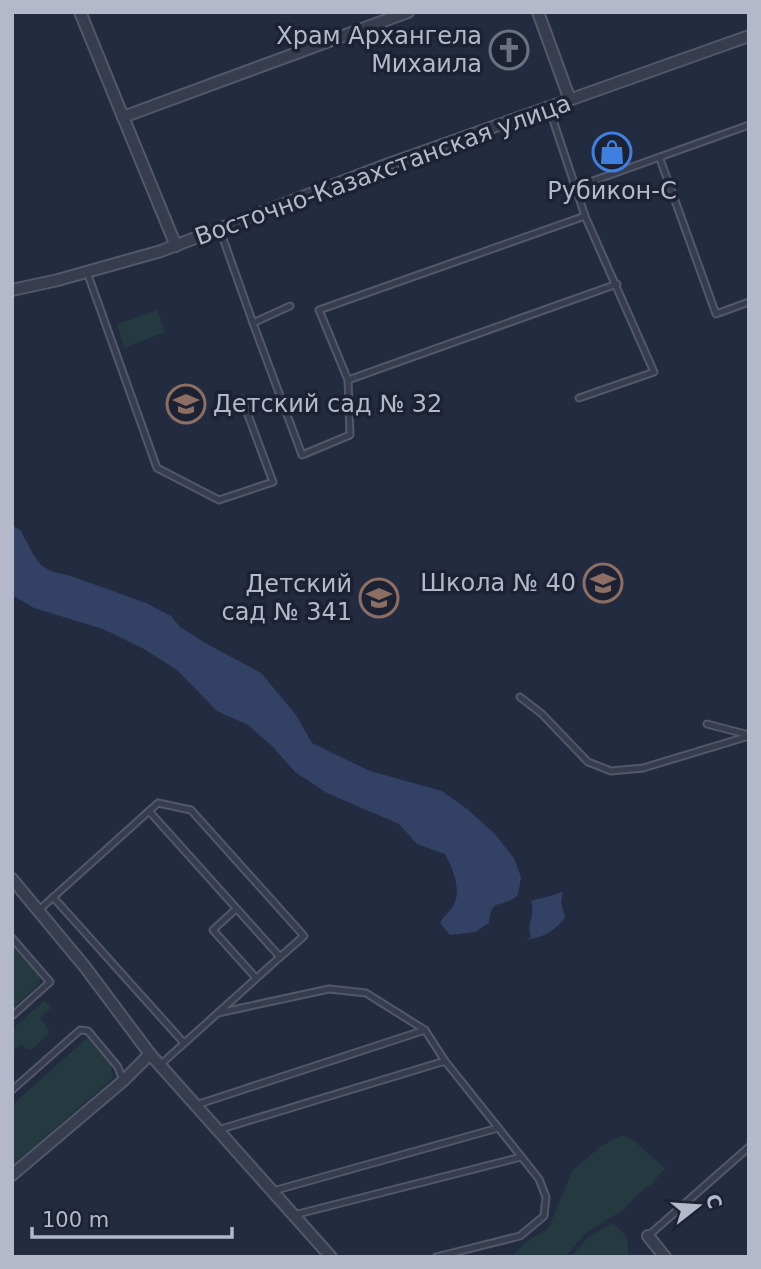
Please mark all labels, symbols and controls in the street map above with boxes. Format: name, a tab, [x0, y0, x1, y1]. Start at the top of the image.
place label: Храм Архангела Михаила	[276, 22, 482, 78]
church icon: Храм Архангела Михаила	[488, 29, 530, 71]
street label: Восточно-Казахстанская улица	[191, 89, 575, 251]
shop icon: Рубикон-С	[591, 131, 633, 173]
place label: Рубикон-С	[547, 177, 677, 205]
school or university icon: Детский сад № 32	[165, 383, 207, 425]
place label: Детский сад № 32	[213, 390, 442, 418]
school or university icon: Школа № 40	[582, 562, 624, 604]
place label: Школа № 40	[420, 569, 576, 597]
place label: Детский сад № 341	[221, 570, 352, 626]
school or university icon: Детский сад № 341	[358, 577, 400, 619]
north arrow	[663, 1171, 733, 1241]
text: С	[702, 1191, 727, 1211]
scale bar	[32, 1196, 231, 1240]
text: 100 m	[42, 1208, 109, 1232]

